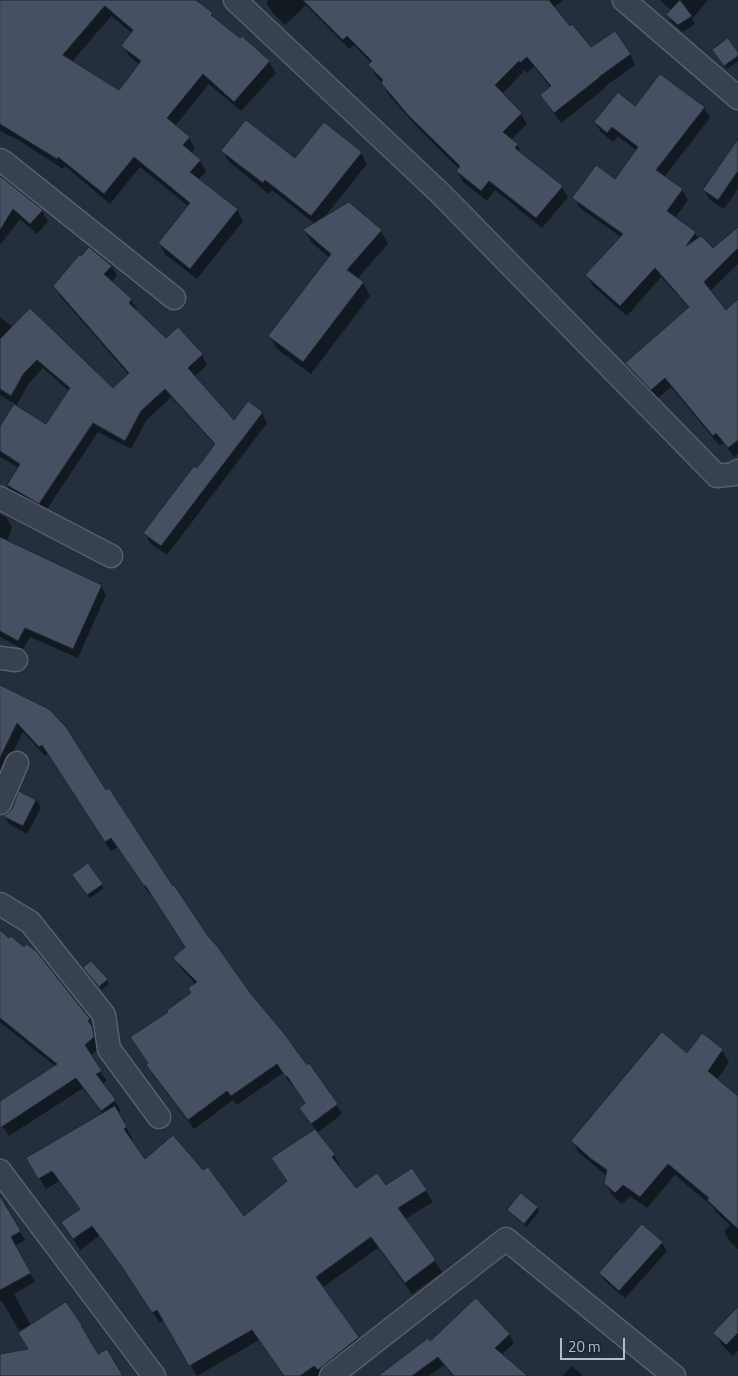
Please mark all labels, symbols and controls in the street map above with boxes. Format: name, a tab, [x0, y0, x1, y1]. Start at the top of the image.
scale bar	[563, 1328, 628, 1360]
text: 20 m	[568, 1335, 601, 1358]

